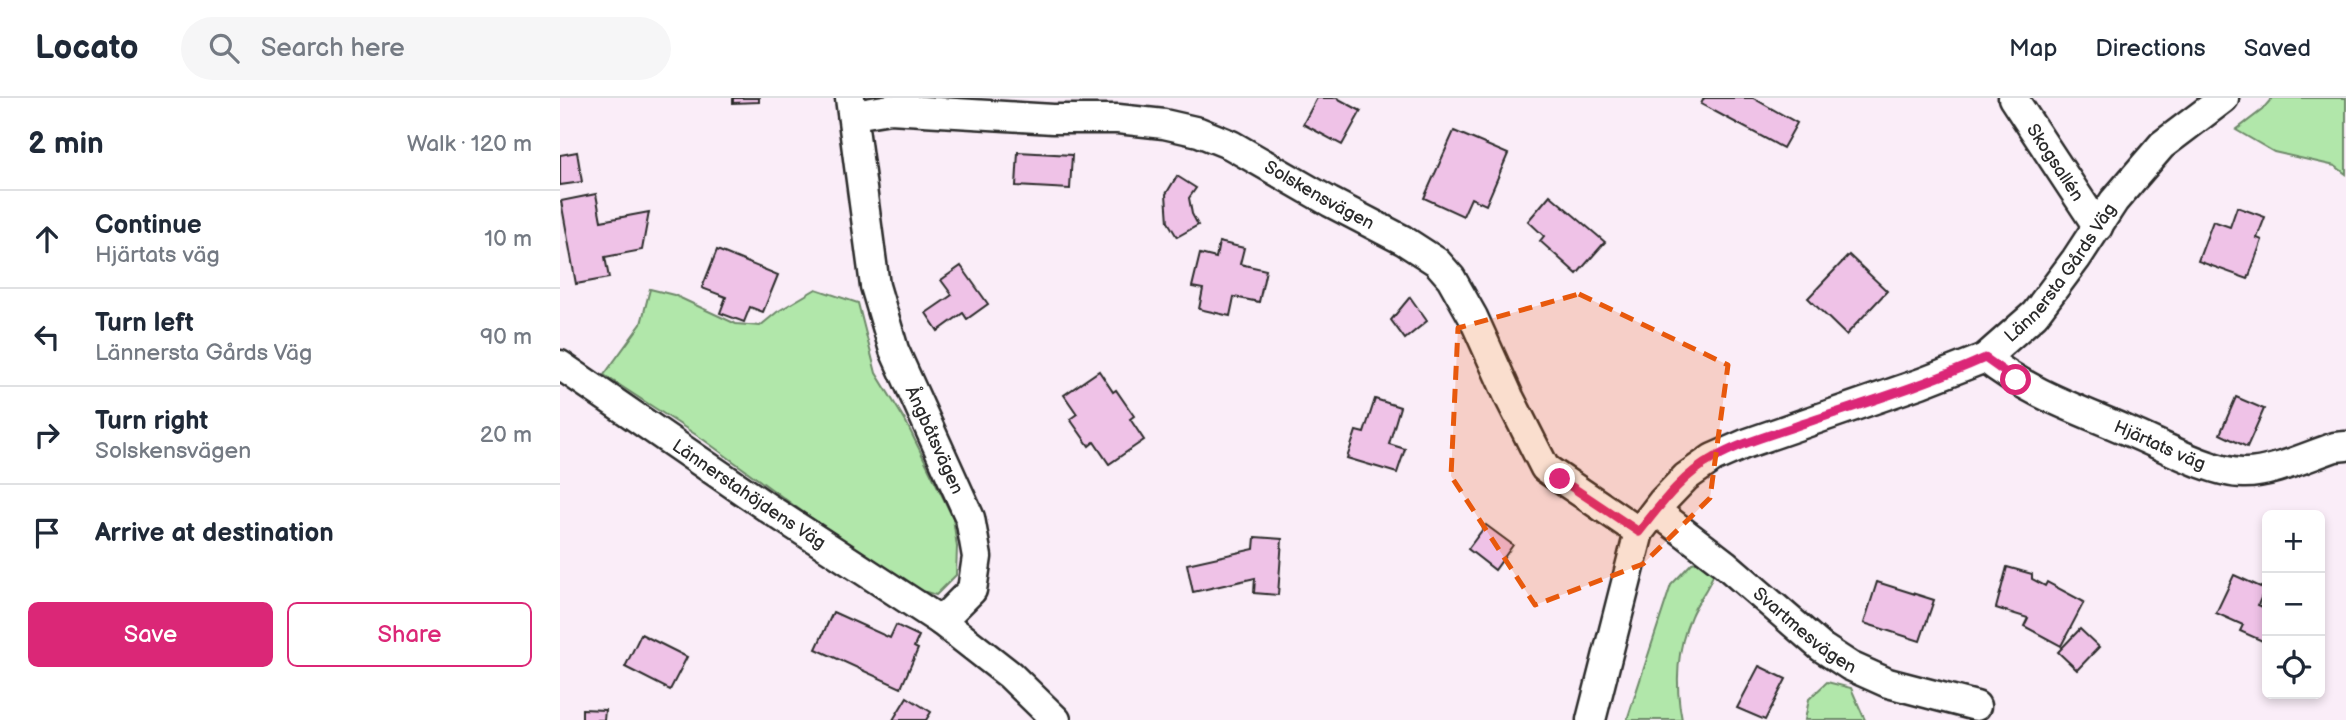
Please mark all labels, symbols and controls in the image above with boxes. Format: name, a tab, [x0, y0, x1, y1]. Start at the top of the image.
search box	[181, 17, 671, 80]
text: Locato	[35, 28, 139, 68]
icon: search	[205, 29, 243, 67]
text: Search here	[261, 33, 405, 64]
text: Map	[2009, 34, 2057, 63]
text: Directions	[2095, 34, 2206, 63]
text: Saved	[2244, 34, 2311, 63]
street label: Skogsallén	[2022, 120, 2088, 205]
text: 2 min	[28, 126, 104, 162]
text: Walk · 120 m	[407, 130, 532, 158]
street label: Solskensvägen	[1261, 156, 1378, 234]
street label: Lännersta Gårds Väg	[2000, 199, 2120, 346]
text: Continue	[95, 210, 202, 241]
icon: ahead	[28, 220, 66, 258]
text: 10 m	[484, 225, 532, 253]
text: Hjärtats väg	[95, 241, 220, 269]
text: Turn left	[95, 308, 194, 339]
icon: left	[28, 318, 66, 356]
text: 90 m	[480, 323, 532, 351]
text: Lännersta Gårds Väg	[95, 339, 312, 367]
route start	[2000, 364, 2031, 395]
street label: Ångbåtsvägen	[901, 382, 968, 497]
text: Turn right	[95, 406, 208, 437]
icon: right	[28, 416, 66, 454]
street label: Hjärtats väg	[2111, 416, 2208, 474]
text: 20 m	[480, 421, 532, 449]
street label: Lännerstahöjdens Väg	[668, 435, 830, 553]
text: Solskensvägen	[95, 437, 251, 465]
route end	[1544, 463, 1575, 494]
map controls	[2262, 510, 2325, 699]
button: +	[2262, 510, 2325, 573]
icon: arrive	[28, 514, 66, 552]
text: Arrive at destination	[95, 518, 334, 549]
button: −	[2262, 573, 2325, 636]
street label: Svartmesvägen	[1749, 583, 1859, 678]
button: Save	[28, 602, 273, 667]
button: Share	[287, 602, 532, 667]
button: locate	[2262, 636, 2325, 699]

